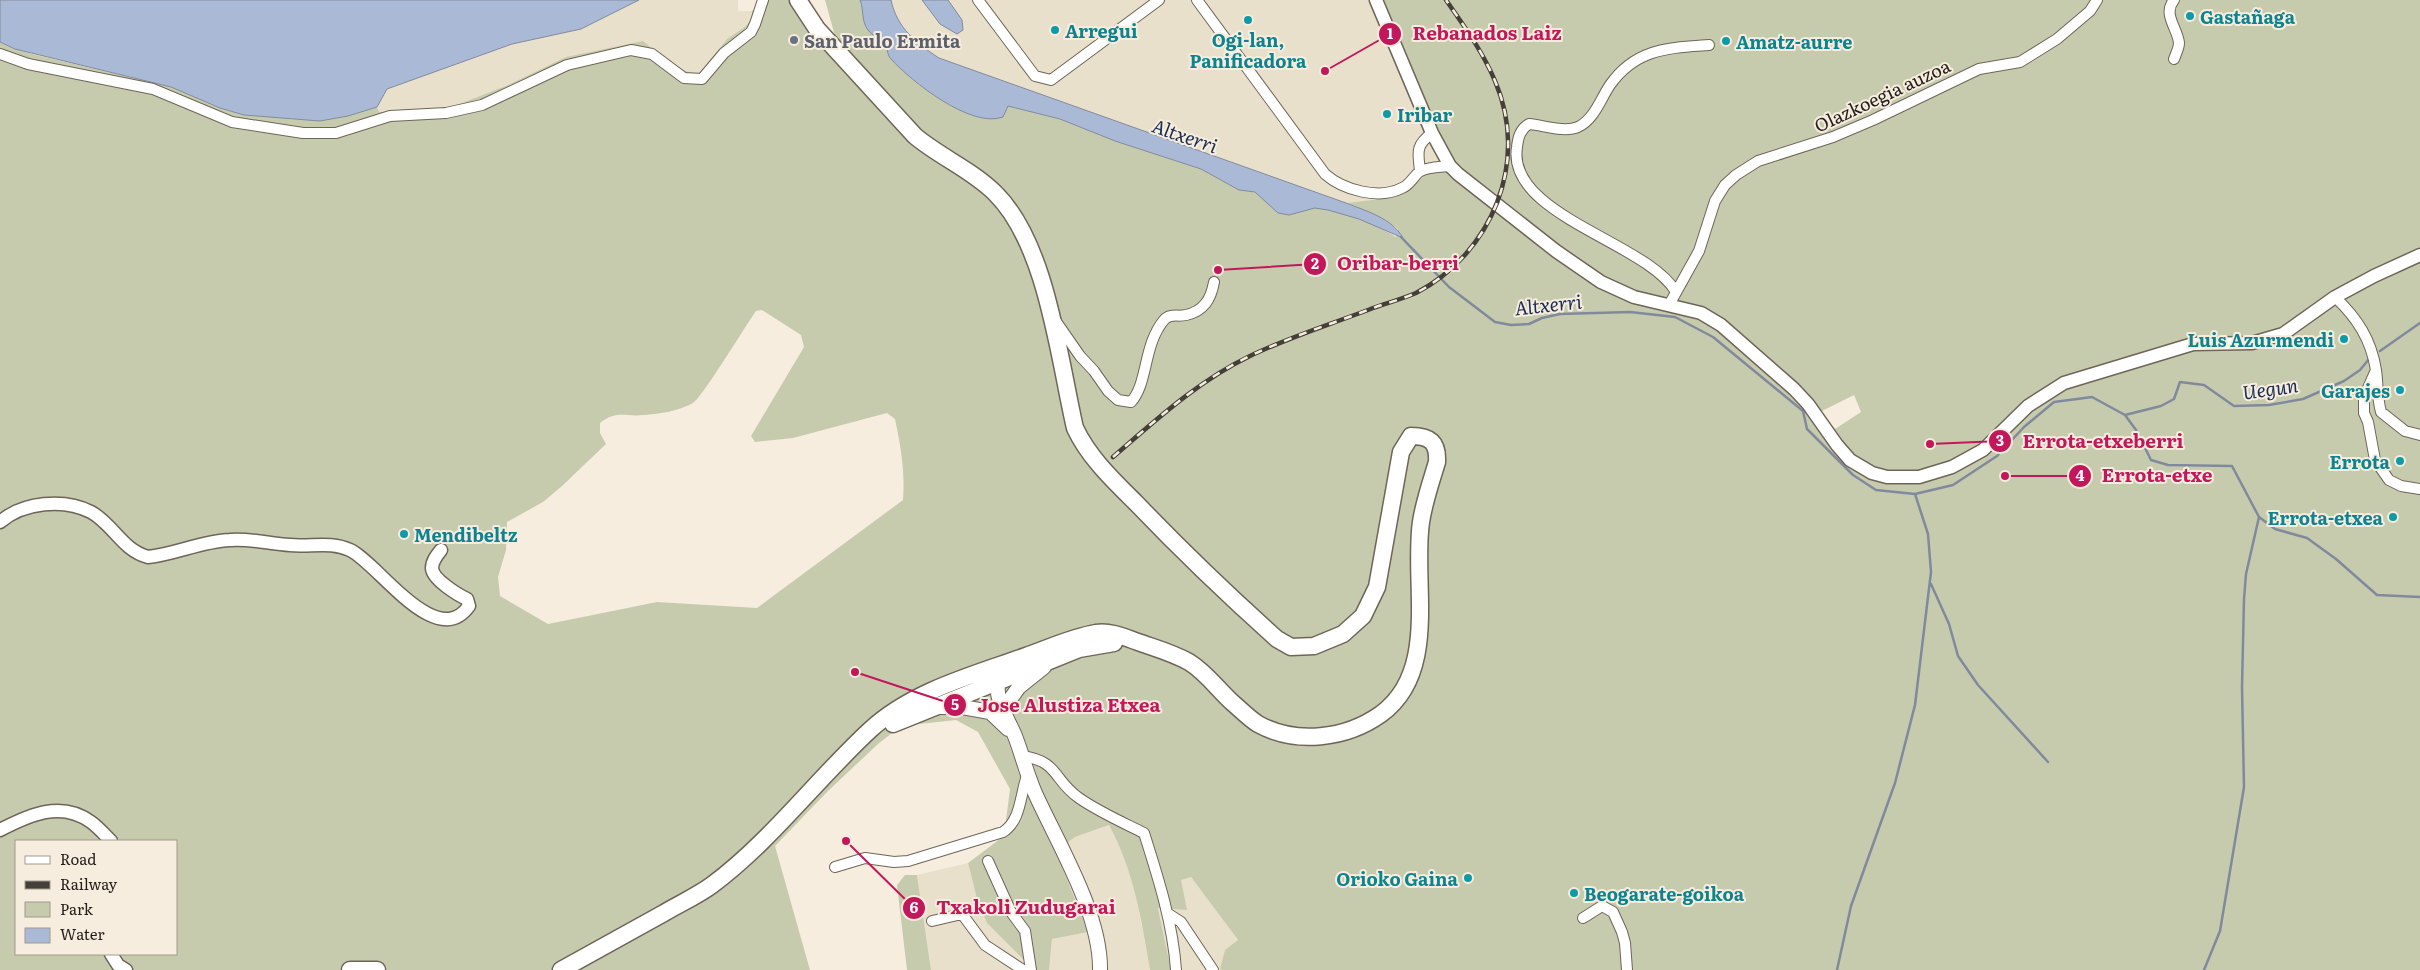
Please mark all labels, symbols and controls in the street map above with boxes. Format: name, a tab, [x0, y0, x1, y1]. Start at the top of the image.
place label: Gastañaga	[2200, 3, 2296, 30]
marker: Gastañaga	[2184, 10, 2196, 22]
marker: Ogi-lan, Panificadora	[1242, 14, 1254, 26]
place label: Arregui	[1065, 17, 1138, 44]
callout: Rebanados Laiz	[1377, 17, 1572, 51]
text: Rebanados Laiz	[1412, 18, 1562, 46]
text: 1	[1387, 21, 1393, 44]
marker: Arregui	[1049, 24, 1061, 36]
place label: Ogi-lan, Panificadora	[1190, 26, 1307, 74]
place label: San Paulo Ermita	[804, 27, 961, 54]
place label: Amatz-aurre	[1736, 28, 1852, 55]
marker: San Paulo Ermita	[788, 34, 800, 46]
marker: Amatz-aurre	[1720, 35, 1732, 47]
street label: Olazkoegia auzoa	[1809, 51, 1955, 138]
place label: Iribar	[1397, 101, 1452, 128]
marker: Iribar	[1381, 108, 1393, 120]
water label: Altxerri	[1148, 111, 1222, 159]
callout: Oribar-berri	[1302, 247, 1469, 281]
text: Oribar-berri	[1337, 248, 1459, 276]
text: 2	[1311, 251, 1319, 274]
water label: Altxerri	[1513, 287, 1583, 321]
place label: Luis Azurmendi	[2187, 326, 2334, 353]
marker: Luis Azurmendi	[2338, 333, 2350, 345]
water label: Uegun	[2240, 370, 2300, 406]
place label: Garajes	[2321, 377, 2390, 404]
marker: Garajes	[2394, 384, 2406, 396]
callout: Errota-etxeberri	[1988, 424, 2194, 458]
text: Errota-etxeberri	[2023, 426, 2184, 454]
text: 3	[1996, 428, 2004, 451]
place label: Errota	[2330, 448, 2391, 475]
marker: Errota	[2394, 455, 2406, 467]
callout: Errota-etxe	[2067, 459, 2223, 493]
text: Errota-etxe	[2102, 460, 2213, 488]
text: 4	[2075, 463, 2085, 486]
place label: Errota-etxea	[2268, 504, 2384, 531]
marker: Errota-etxea	[2387, 511, 2399, 523]
place label: Mendibeltz	[414, 521, 518, 548]
marker: Mendibeltz	[398, 528, 410, 540]
callout: Jose Alustiza Etxea	[942, 688, 1170, 722]
text: Jose Alustiza Etxea	[977, 690, 1161, 718]
text: 5	[951, 692, 959, 715]
legend	[15, 840, 178, 955]
text: Road	[60, 847, 96, 870]
place label: Orioko Gaina	[1336, 865, 1459, 892]
text: Railway	[60, 872, 118, 895]
marker: Orioko Gaina	[1462, 872, 1474, 884]
place label: Beogarate-goikoa	[1584, 880, 1745, 907]
marker: Beogarate-goikoa	[1568, 887, 1580, 899]
callout: Txakoli Zudugarai	[902, 891, 1126, 925]
text: Txakoli Zudugarai	[936, 892, 1116, 920]
text: 6	[910, 895, 919, 918]
text: Park	[60, 897, 94, 920]
text: Water	[60, 922, 105, 945]

